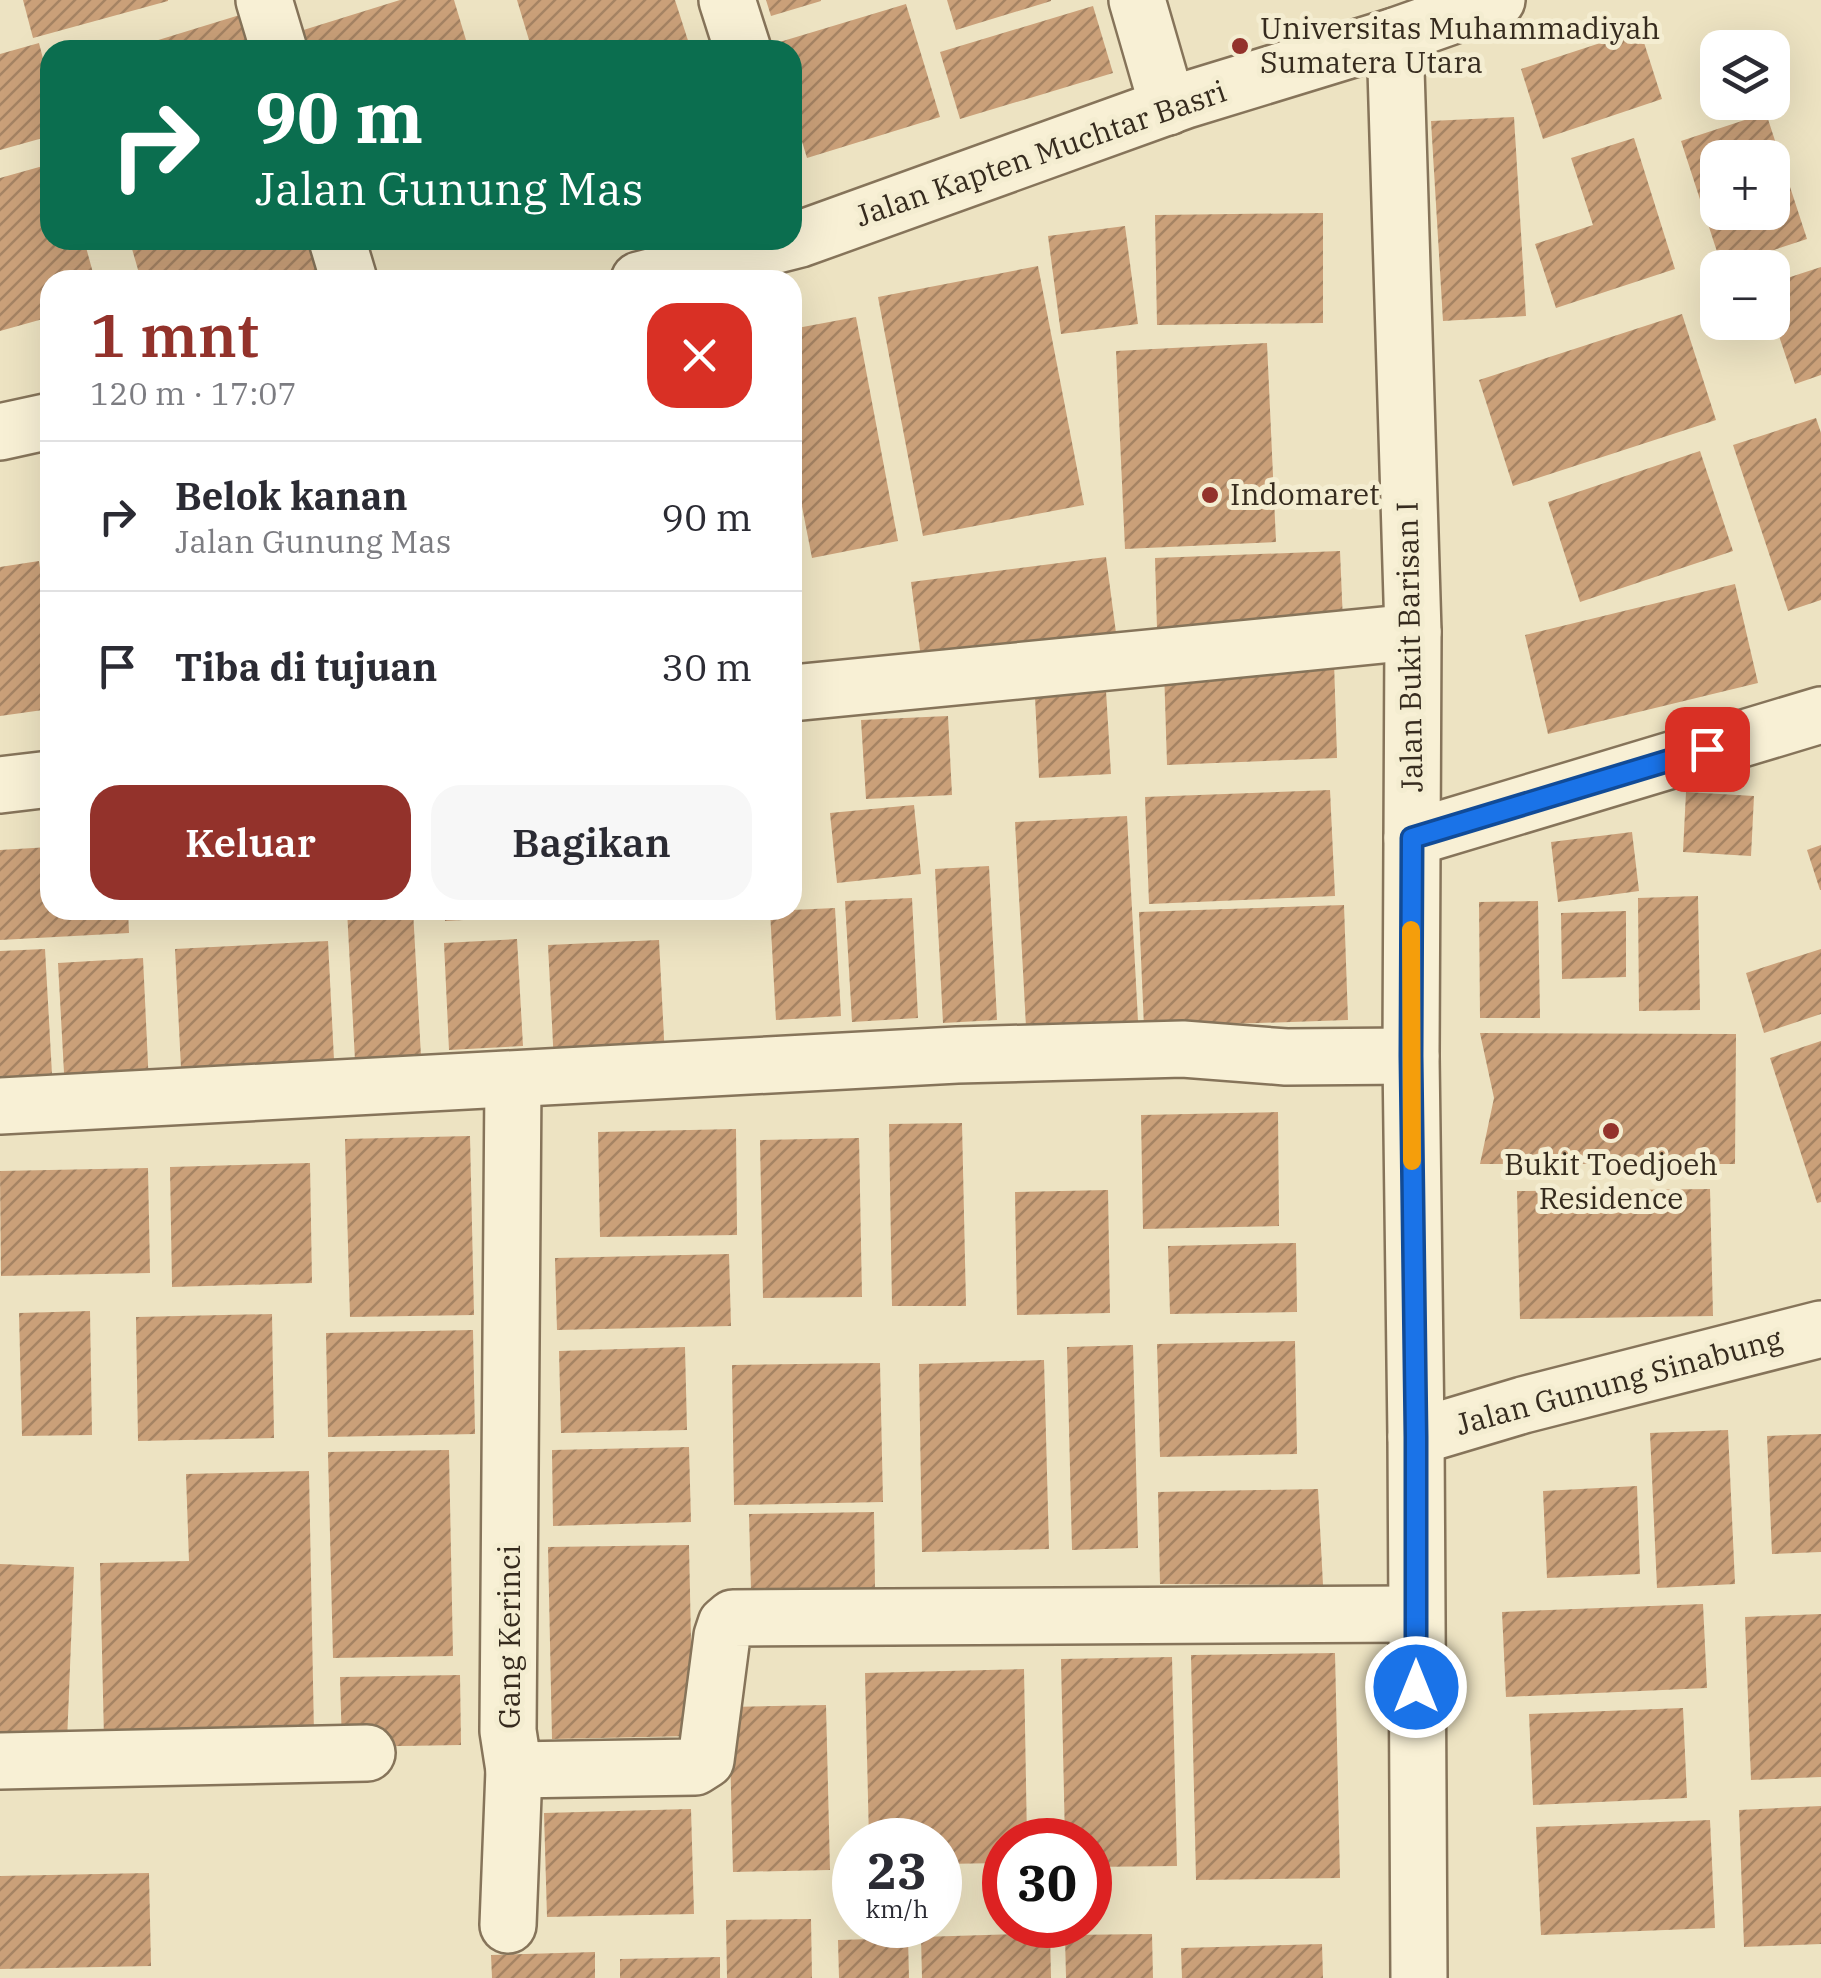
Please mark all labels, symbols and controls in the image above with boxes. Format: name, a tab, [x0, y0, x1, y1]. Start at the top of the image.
place label: Universitas Muhammadiyah Sumatera Utara	[1260, 8, 1660, 81]
map controls	[1700, 30, 1790, 340]
button: layers	[1700, 30, 1790, 120]
marker: Universitas Muhammadiyah Sumatera Utara	[1229, 35, 1251, 57]
text: 90 m	[255, 71, 423, 162]
street label: Jalan Kapten Muchtar Basri	[850, 71, 1231, 234]
icon: right	[90, 80, 220, 210]
button: +	[1700, 140, 1790, 230]
text: Jalan Gunung Mas	[255, 159, 644, 217]
button: −	[1700, 250, 1790, 340]
text: 1 mnt	[90, 295, 259, 374]
button: close	[647, 303, 752, 408]
text: 120 m · 17:07	[90, 372, 297, 414]
text: Belok kanan	[175, 471, 408, 520]
place label: Indomaret	[1230, 474, 1380, 513]
marker: Indomaret	[1199, 484, 1221, 506]
icon: right	[90, 489, 145, 544]
text: 90 m	[661, 492, 752, 541]
street label: Jalan Bukit Barisan I	[1386, 501, 1431, 793]
text: Jalan Gunung Mas	[175, 520, 451, 562]
icon: arrive	[90, 639, 145, 694]
text: Tiba di tujuan	[175, 642, 437, 691]
text: 30 m	[661, 642, 752, 691]
pin	[1665, 707, 1750, 792]
icon: arrive	[1680, 722, 1735, 777]
button: Keluar	[90, 785, 411, 900]
button: Bagikan	[431, 785, 752, 900]
marker: Bukit Toedjoeh Residence	[1600, 1120, 1622, 1142]
place label: Bukit Toedjoeh Residence	[1504, 1144, 1718, 1217]
street label: Jalan Gunung Sinabung	[1451, 1318, 1786, 1443]
street label: Gang Kerinci	[489, 1545, 528, 1729]
position arrow	[1364, 1635, 1468, 1739]
speed limit sign: 30	[982, 1818, 1112, 1948]
text: 23	[867, 1838, 927, 1903]
text: km/h	[865, 1892, 929, 1925]

